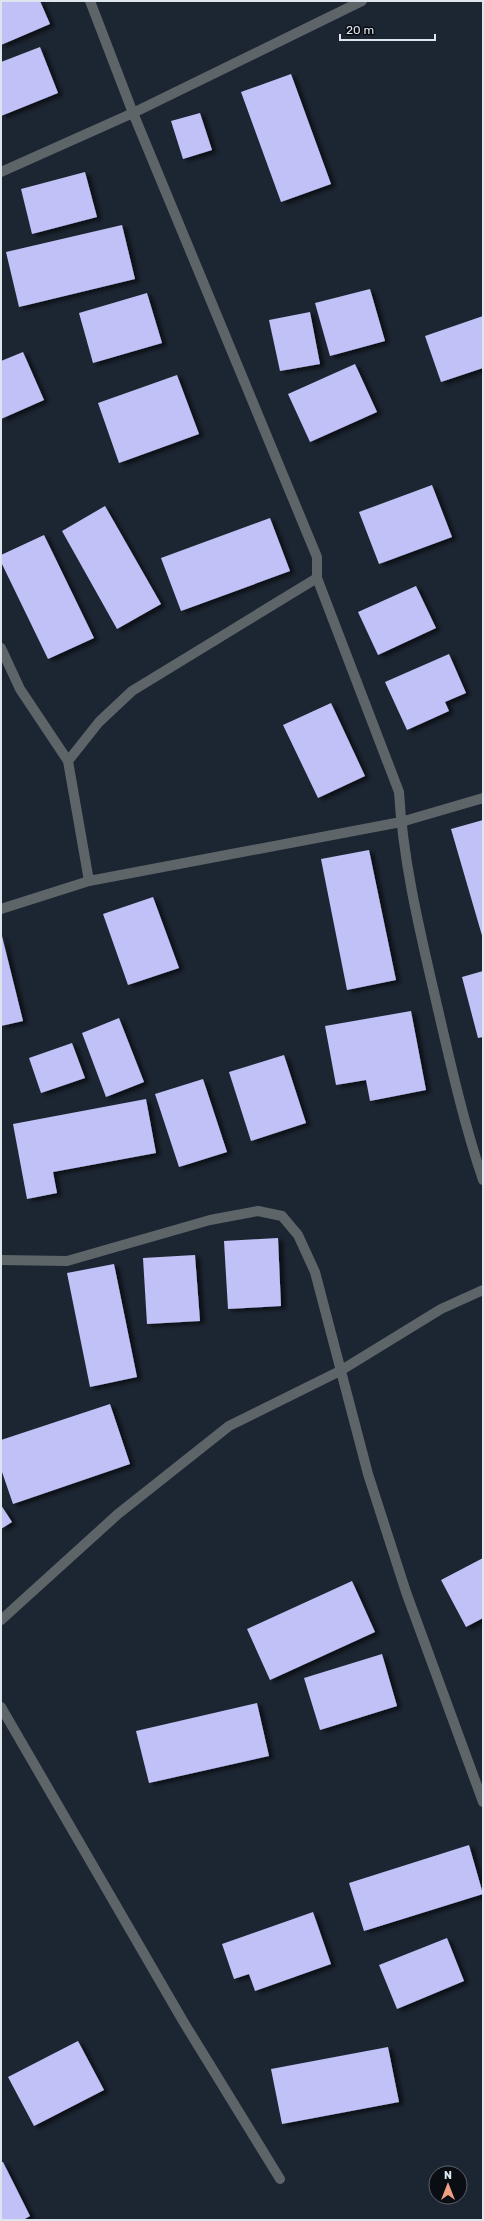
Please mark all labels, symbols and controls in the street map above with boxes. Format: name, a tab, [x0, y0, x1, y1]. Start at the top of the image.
scale bar	[340, 16, 435, 42]
text: 20 m	[346, 23, 374, 37]
north arrow	[428, 2165, 468, 2205]
text: N	[444, 2169, 452, 2182]

